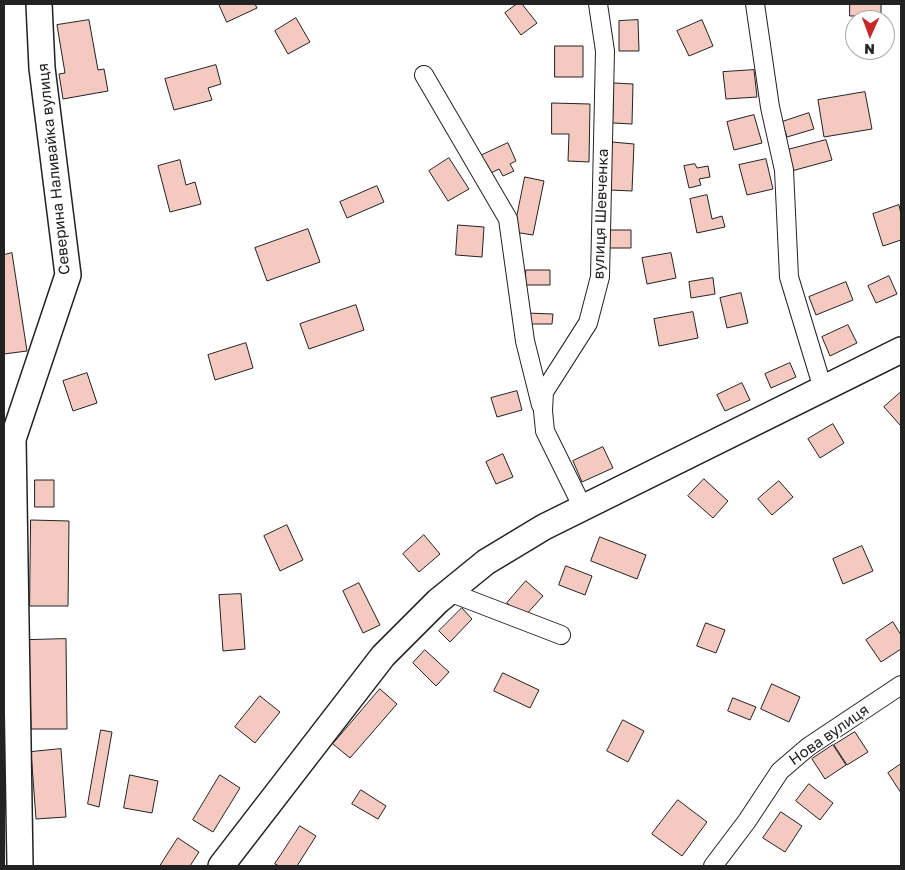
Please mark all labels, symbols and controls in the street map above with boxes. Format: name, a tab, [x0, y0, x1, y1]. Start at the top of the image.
north arrow	[845, 10, 895, 60]
text: N	[864, 41, 875, 58]
street label: Северина Наливайка вулиця	[34, 62, 74, 276]
street label: вулиця Шевченка	[590, 148, 612, 280]
street label: Нова вулиця	[786, 701, 872, 769]

